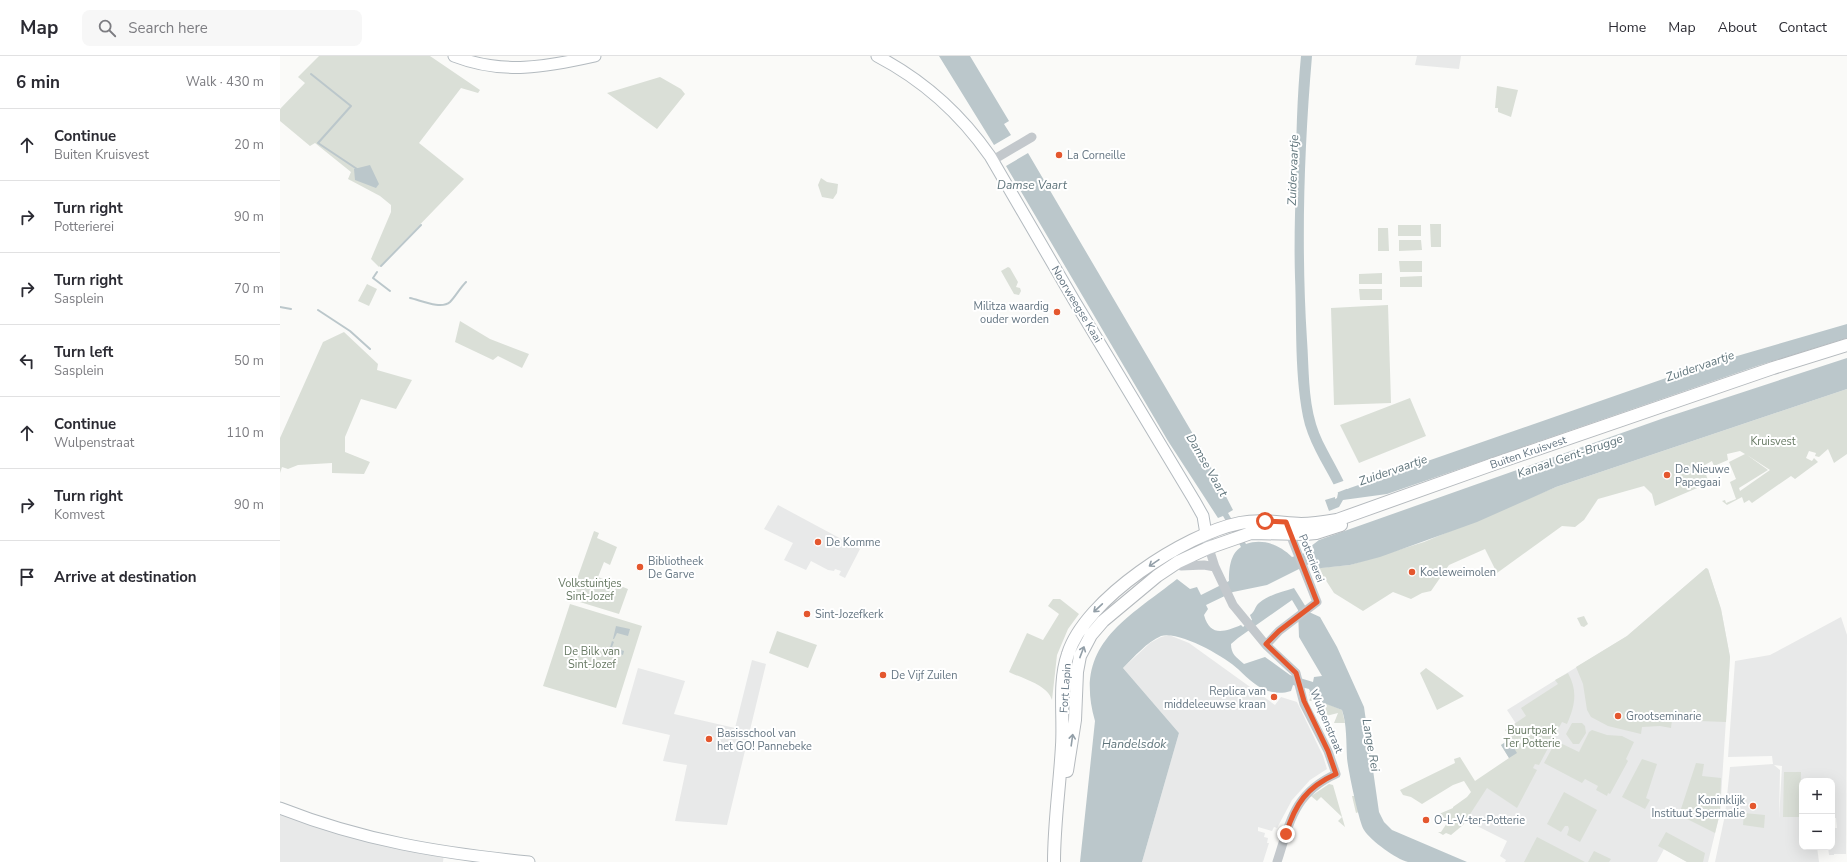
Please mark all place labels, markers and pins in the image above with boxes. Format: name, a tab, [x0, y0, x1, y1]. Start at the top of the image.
place label: La Corneille	[1067, 148, 1126, 163]
marker: La Corneille	[1054, 150, 1064, 160]
place label: Militza waardig ouder worden	[974, 299, 1049, 327]
marker: Militza waardig ouder worden	[1052, 307, 1062, 317]
place label: De Nieuwe Papegaai	[1675, 462, 1730, 490]
marker: De Nieuwe Papegaai	[1662, 470, 1672, 480]
place label: De Komme	[826, 535, 881, 550]
marker: De Komme	[813, 537, 823, 547]
place label: Bibliotheek De Garve	[648, 554, 704, 582]
marker: Bibliotheek De Garve	[635, 562, 645, 572]
place label: Koeleweimolen	[1420, 565, 1496, 580]
marker: Koeleweimolen	[1407, 567, 1417, 577]
place label: Sint-Jozefkerk	[815, 607, 884, 622]
marker: Sint-Jozefkerk	[802, 609, 812, 619]
place label: De Vijf Zuilen	[891, 668, 957, 683]
marker: De Vijf Zuilen	[878, 670, 888, 680]
place label: Replica van middeleeuwse kraan	[1164, 684, 1266, 712]
marker: Replica van middeleeuwse kraan	[1269, 692, 1279, 702]
place label: Grootseminarie	[1626, 709, 1702, 724]
marker: Grootseminarie	[1613, 711, 1623, 721]
place label: Basisschool van het GO! Pannebeke	[717, 726, 812, 754]
marker: Basisschool van het GO! Pannebeke	[704, 734, 714, 744]
place label: Koninklijk Instituut Spermalie	[1652, 793, 1745, 821]
marker: Koninklijk Instituut Spermalie	[1748, 801, 1758, 811]
place label: O-L-V-ter-Potterie	[1434, 813, 1525, 828]
marker: O-L-V-ter-Potterie	[1421, 815, 1431, 825]

